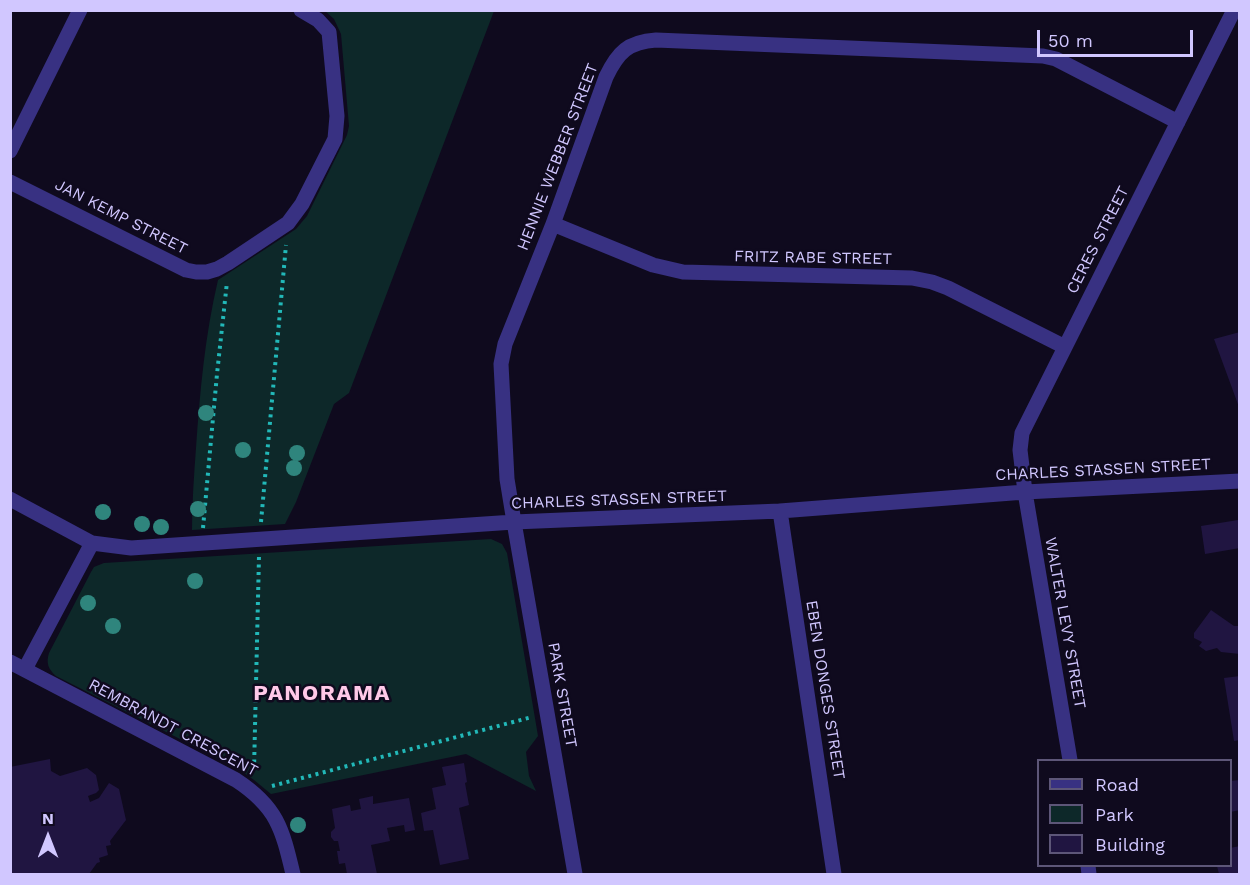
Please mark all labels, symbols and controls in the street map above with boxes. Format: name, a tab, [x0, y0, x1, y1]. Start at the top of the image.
scale bar	[1040, 18, 1196, 56]
text: 50 m	[1048, 30, 1093, 51]
street label: HENNIE WEBBER STREET	[513, 61, 603, 253]
street label: JAN KEMP STREET	[52, 175, 190, 259]
street label: CERES STREET	[1063, 183, 1133, 297]
street label: FRITZ RABE STREET	[734, 247, 892, 269]
street label: CHARLES STASSEN STREET	[995, 455, 1211, 485]
street label: CHARLES STASSEN STREET	[511, 487, 727, 513]
street label: WALTER LEVY STREET	[1040, 536, 1090, 710]
street label: EBEN DONGES STREET	[801, 599, 849, 781]
street label: PARK STREET	[543, 641, 581, 749]
street label: REMBRANDT CRESCENT	[85, 675, 261, 781]
district label: PANORAMA	[253, 681, 391, 707]
legend	[1037, 759, 1232, 867]
text: Road	[1095, 774, 1139, 795]
text: Park	[1095, 804, 1134, 825]
north arrow	[18, 807, 78, 867]
text: N	[42, 809, 54, 828]
text: Building	[1095, 834, 1165, 855]

